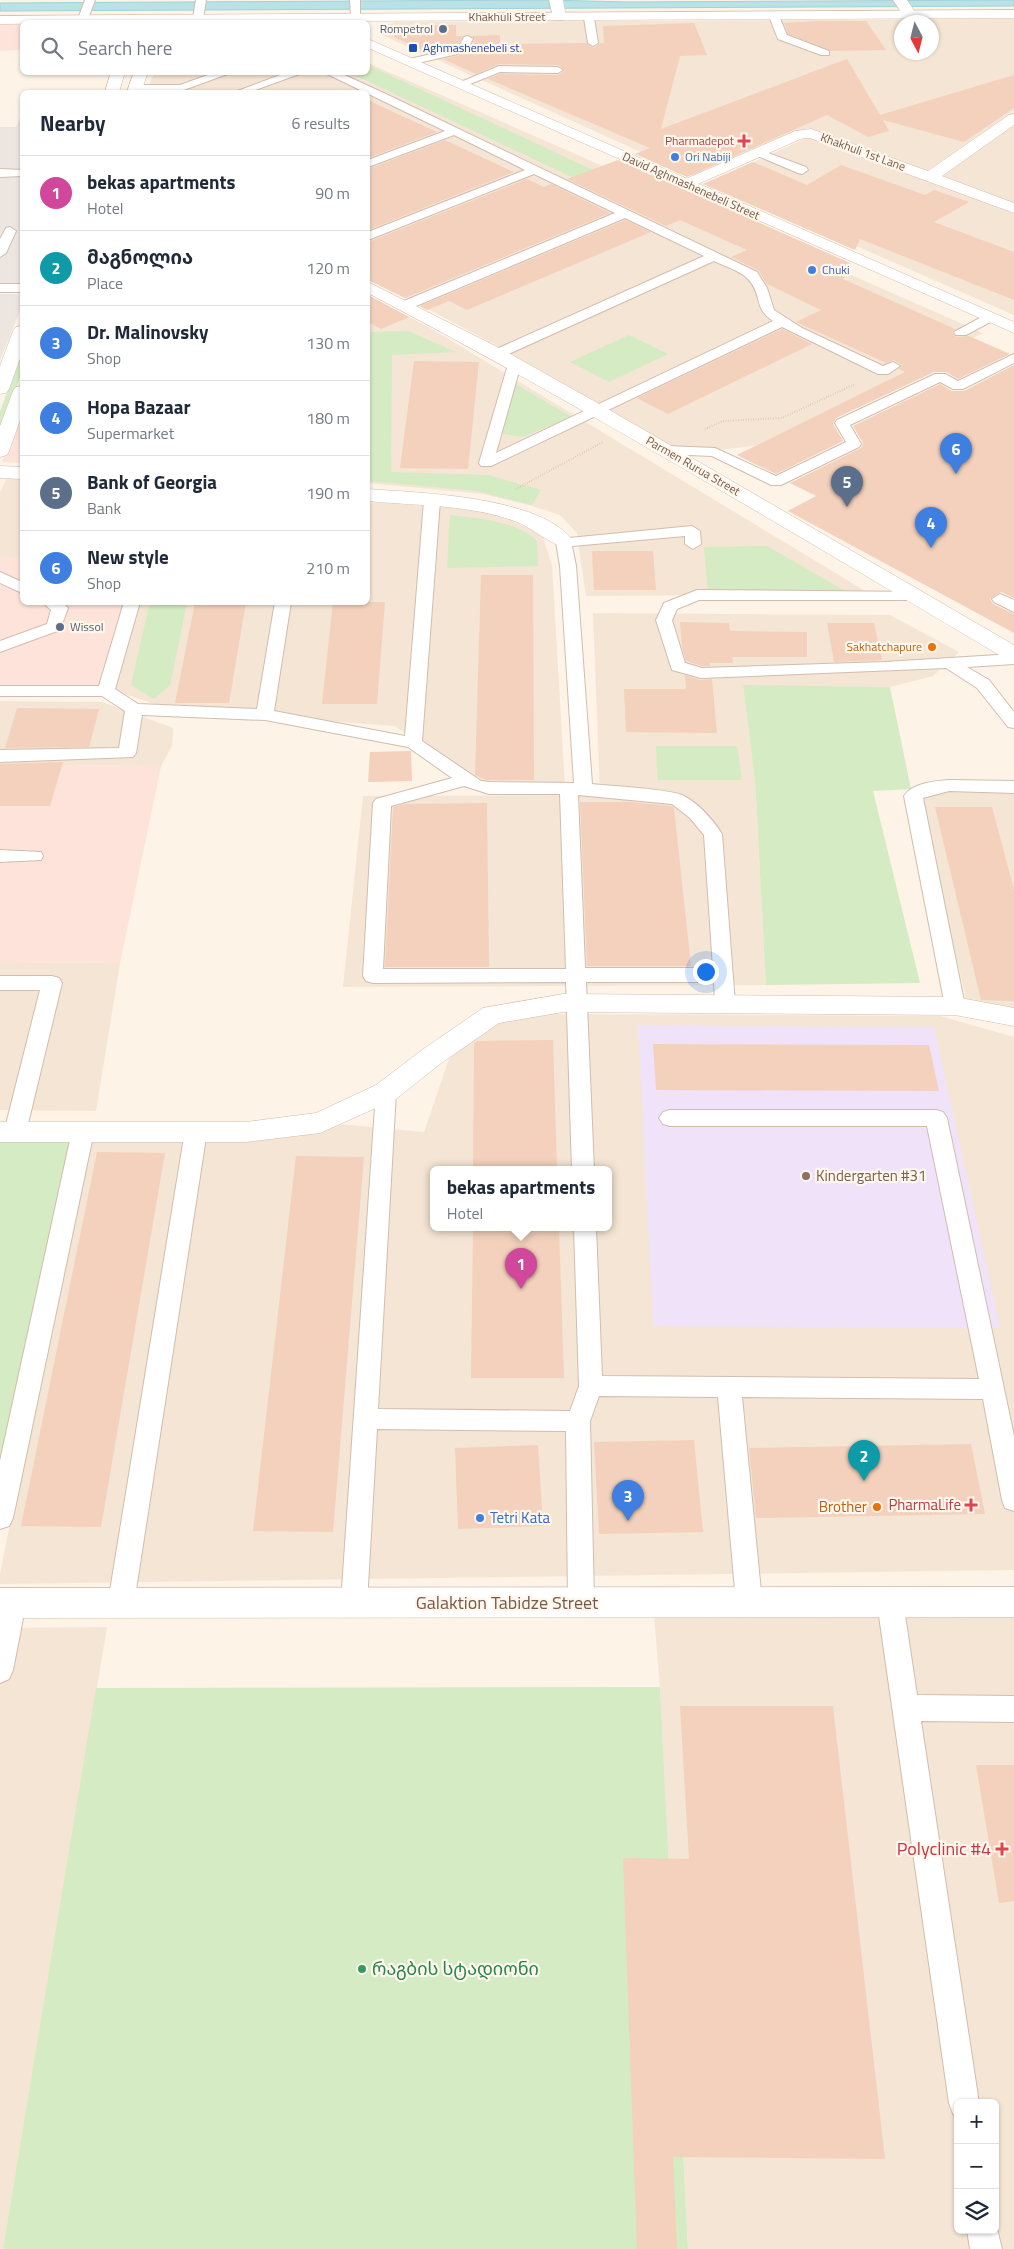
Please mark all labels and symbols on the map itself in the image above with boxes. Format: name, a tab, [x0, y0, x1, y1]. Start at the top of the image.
street label: Khakhuli Street	[469, 7, 546, 26]
north arrow	[894, 15, 939, 60]
place label: Rompetrol	[380, 19, 433, 38]
marker: Rompetrol	[437, 23, 449, 35]
place label: Aghmashenebeli st.	[423, 38, 522, 57]
marker: Aghmashenebeli st.	[407, 42, 419, 54]
street label: Khakhuli 1st Lane	[818, 127, 908, 176]
place label: Pharmadepot	[665, 131, 735, 150]
marker: Pharmadepot	[738, 135, 750, 147]
street label: David Aghmashenebeli Street	[619, 147, 764, 225]
place label: Ori Nabiji	[685, 147, 731, 166]
marker: Ori Nabiji	[669, 151, 681, 163]
place label: Chuki	[822, 260, 850, 279]
marker: Chuki	[806, 264, 818, 276]
street label: Parmen Rurua Street	[642, 431, 745, 501]
pin: 6	[940, 433, 972, 474]
pin: 5	[831, 466, 863, 507]
pin: 4	[915, 507, 947, 548]
place label: Wissol	[70, 617, 104, 636]
marker: Wissol	[54, 621, 66, 633]
place label: Sakhatchapure	[847, 637, 922, 656]
marker: Sakhatchapure	[926, 641, 938, 653]
your location	[693, 959, 719, 985]
place label: Kindergarten #31	[816, 1164, 926, 1187]
marker: Kindergarten #31	[800, 1170, 812, 1182]
pin: 1	[505, 1248, 537, 1289]
pin: 2	[848, 1440, 880, 1481]
pin: 3	[612, 1480, 644, 1521]
place label: PharmaLife	[888, 1493, 961, 1516]
place label: Brother	[819, 1495, 867, 1518]
marker: PharmaLife	[965, 1499, 977, 1511]
marker: Brother	[871, 1501, 883, 1513]
place label: Tetri Kata	[490, 1506, 550, 1529]
marker: Tetri Kata	[474, 1512, 486, 1524]
street label: Galaktion Tabidze Street	[416, 1589, 599, 1616]
place label: Polyclinic #4	[897, 1835, 991, 1862]
marker: Polyclinic #4	[995, 1842, 1009, 1856]
place label: რაგბის სტადიონი	[372, 1955, 539, 1982]
marker: რაგბის სტადიონი	[356, 1963, 368, 1975]

